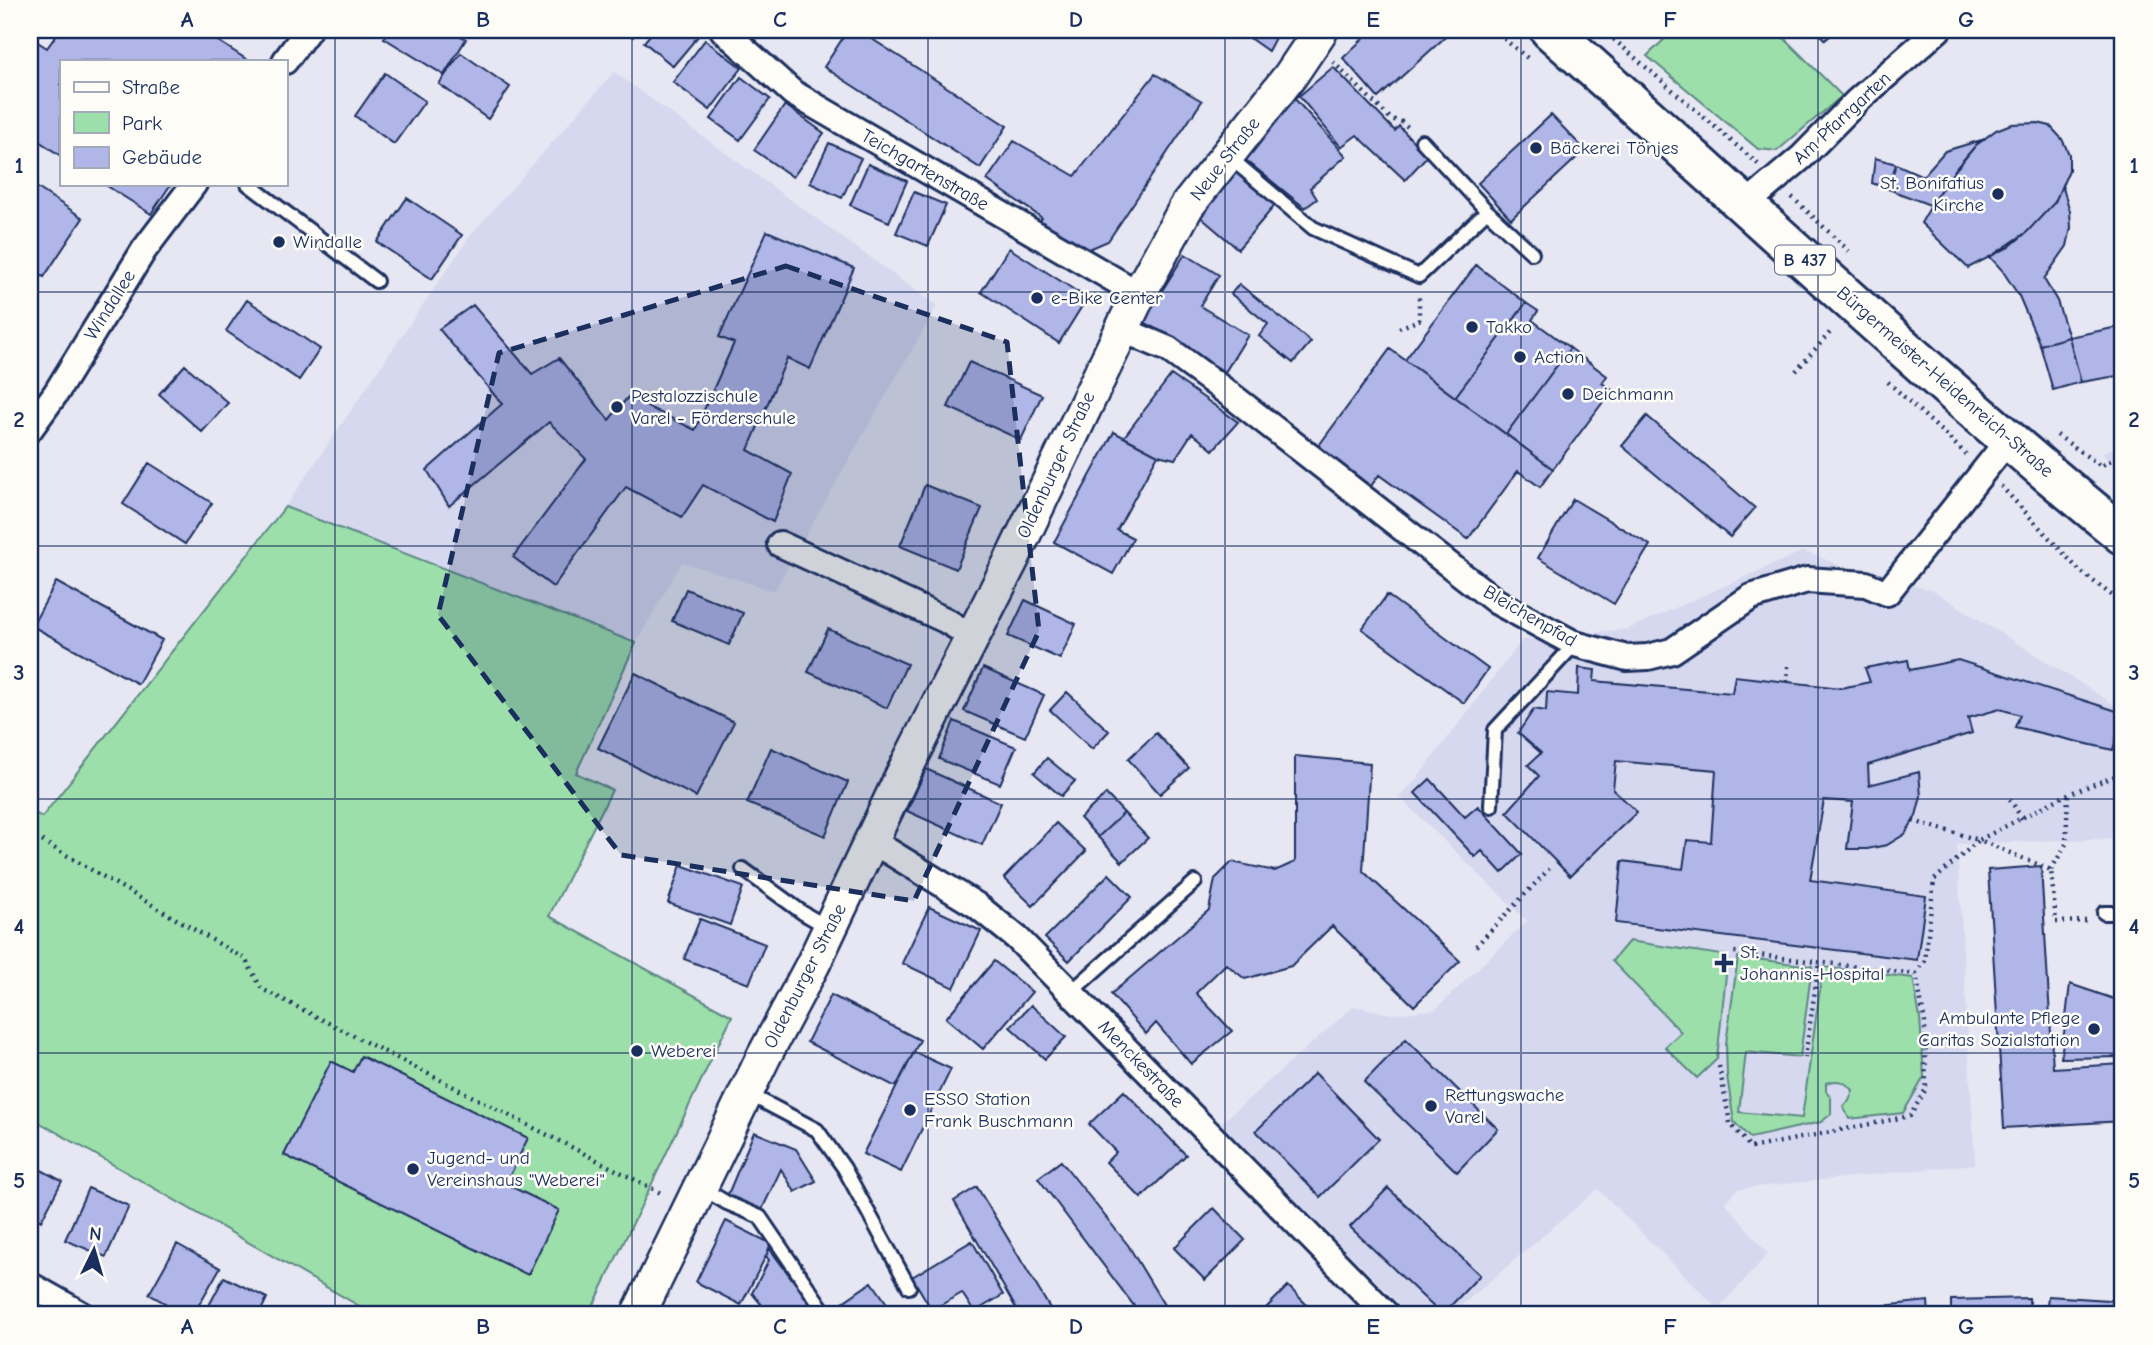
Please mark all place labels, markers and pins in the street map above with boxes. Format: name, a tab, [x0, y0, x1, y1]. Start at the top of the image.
place label: Bäckerei Tönjes	[1550, 137, 1679, 159]
marker: Bäckerei Tönjes	[1528, 140, 1544, 156]
place label: St. Bonifatius Kirche	[1880, 172, 1984, 216]
marker: St. Bonifatius Kirche	[1990, 186, 2006, 202]
place label: Windalle	[293, 231, 362, 253]
marker: Windalle	[271, 234, 287, 250]
place label: e-Bike Center	[1051, 287, 1163, 309]
marker: e-Bike Center	[1029, 290, 1045, 306]
place label: Takko	[1486, 316, 1532, 338]
marker: Takko	[1464, 319, 1480, 335]
place label: Action	[1534, 346, 1585, 368]
marker: Action	[1512, 349, 1528, 365]
place label: Deichmann	[1582, 383, 1674, 405]
place label: Pestalozzischule Varel - Förderschule	[631, 385, 796, 429]
marker: Deichmann	[1560, 386, 1576, 402]
marker: Pestalozzischule Varel - Förderschule	[609, 399, 625, 415]
place label: St. Johannis-Hospital	[1740, 941, 1884, 985]
marker: St. Johannis-Hospital	[1714, 953, 1734, 973]
place label: Ambulante Pflege Caritas Sozialstation	[1918, 1007, 2080, 1051]
marker: Ambulante Pflege Caritas Sozialstation	[2086, 1021, 2102, 1037]
place label: Weberei	[651, 1040, 716, 1062]
marker: Weberei	[629, 1043, 645, 1059]
place label: Rettungswache Varel	[1445, 1084, 1564, 1128]
place label: ESSO Station Frank Buschmann	[924, 1088, 1073, 1132]
marker: Rettungswache Varel	[1423, 1098, 1439, 1114]
marker: ESSO Station Frank Buschmann	[902, 1102, 918, 1118]
place label: Jugend- und Vereinshaus "Weberei"	[427, 1147, 605, 1191]
marker: Jugend- und Vereinshaus "Weberei"	[405, 1161, 421, 1177]

